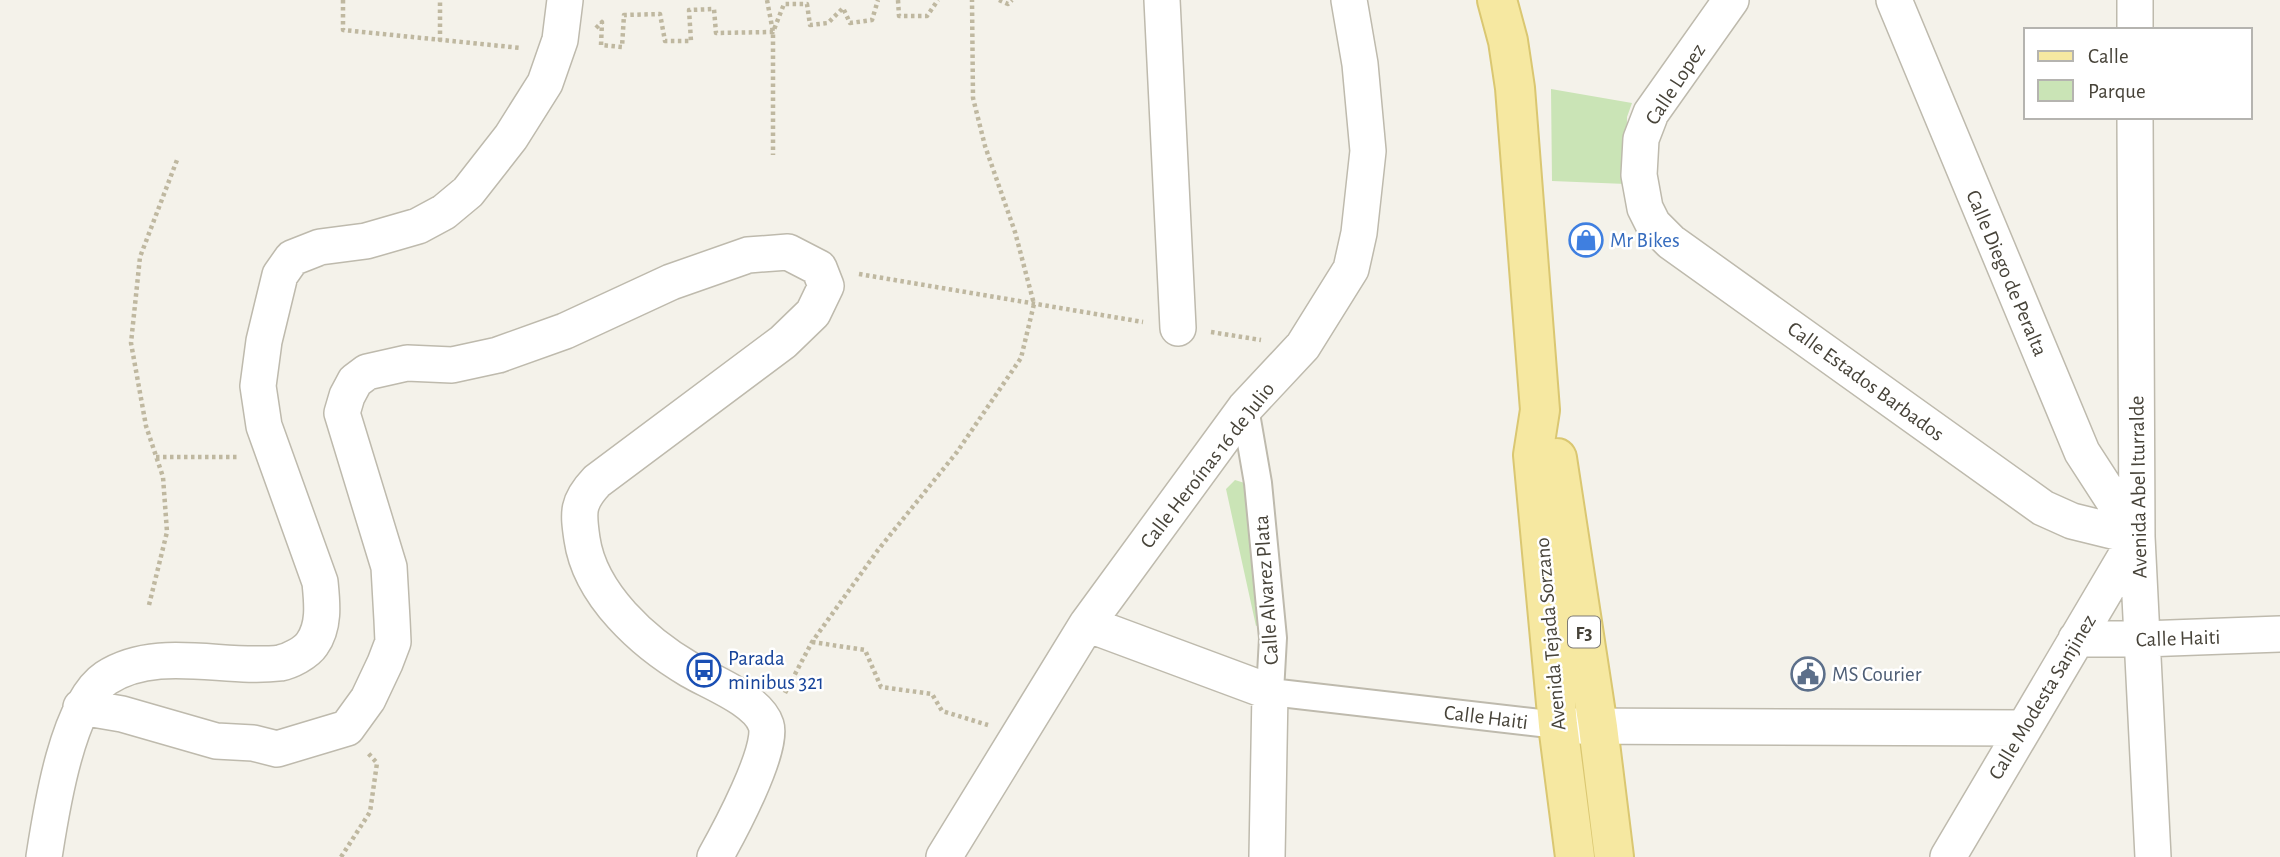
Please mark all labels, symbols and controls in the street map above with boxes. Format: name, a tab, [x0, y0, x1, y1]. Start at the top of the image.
legend	[2024, 28, 2252, 119]
street label: Calle Lopez	[1642, 40, 1709, 129]
text: Calle	[2088, 46, 2129, 67]
text: Parque	[2088, 81, 2146, 102]
street label: Calle Diego de Peralta	[1962, 187, 2051, 359]
shop icon: Mr Bikes	[1567, 221, 1605, 259]
place label: Mr Bikes	[1610, 230, 1680, 251]
street label: Calle Estados Barbados	[1784, 318, 1948, 445]
street label: Calle Heroínas 16 de Julio	[1136, 379, 1278, 552]
street label: Avenida Abel Iturralde	[2126, 395, 2151, 578]
street label: Calle Alvarez Plata	[1251, 514, 1282, 666]
street label: Avenida Tejada Sorzano	[1532, 537, 1569, 731]
street label: Calle Modesta Sanjinez	[1985, 611, 2100, 783]
road number: F3	[1568, 617, 1600, 648]
street label: Calle Haiti	[2135, 627, 2221, 650]
place label: Parada minibus 321	[728, 648, 824, 693]
bus stop icon: Parada minibus 321	[685, 651, 723, 689]
public building icon: MS Courier	[1789, 655, 1827, 693]
place label: MS Courier	[1832, 664, 1922, 685]
street label: Calle Haiti	[1443, 702, 1529, 733]

